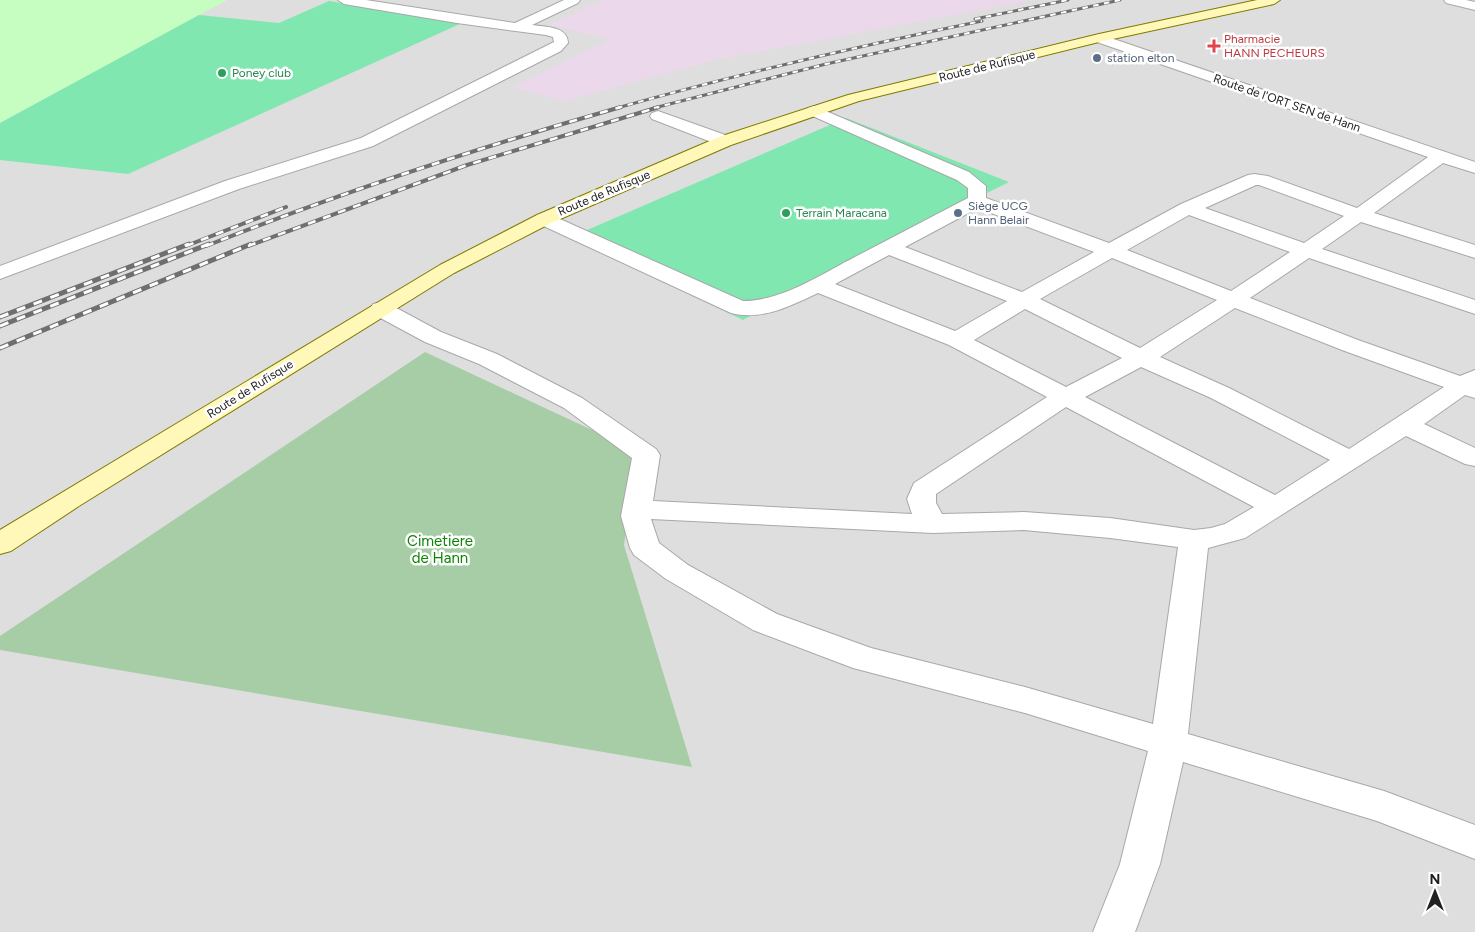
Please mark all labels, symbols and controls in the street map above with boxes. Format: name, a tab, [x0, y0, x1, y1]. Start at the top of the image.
place label: Pharmacie HANN PECHEURS	[1224, 32, 1325, 60]
marker: Pharmacie HANN PECHEURS	[1208, 40, 1220, 52]
street label: Route de Rufisque	[937, 47, 1037, 85]
place label: station elton	[1107, 51, 1175, 65]
marker: station elton	[1091, 52, 1103, 64]
place label: Poney club	[232, 66, 291, 80]
marker: Poney club	[216, 67, 228, 79]
street label: Route de l'ORT SEN de Hann	[1211, 71, 1363, 135]
street label: Route de Rufisque	[556, 167, 653, 219]
place label: Siège UCG Hann Belair	[968, 199, 1029, 227]
place label: Terrain Maracana	[796, 206, 887, 220]
marker: Terrain Maracana	[780, 207, 792, 219]
marker: Siège UCG Hann Belair	[952, 207, 964, 219]
street label: Route de Rufisque	[204, 357, 296, 421]
park label: Cimetiere de Hann	[407, 532, 473, 567]
north arrow	[1410, 867, 1460, 917]
text: N	[1430, 871, 1440, 888]

